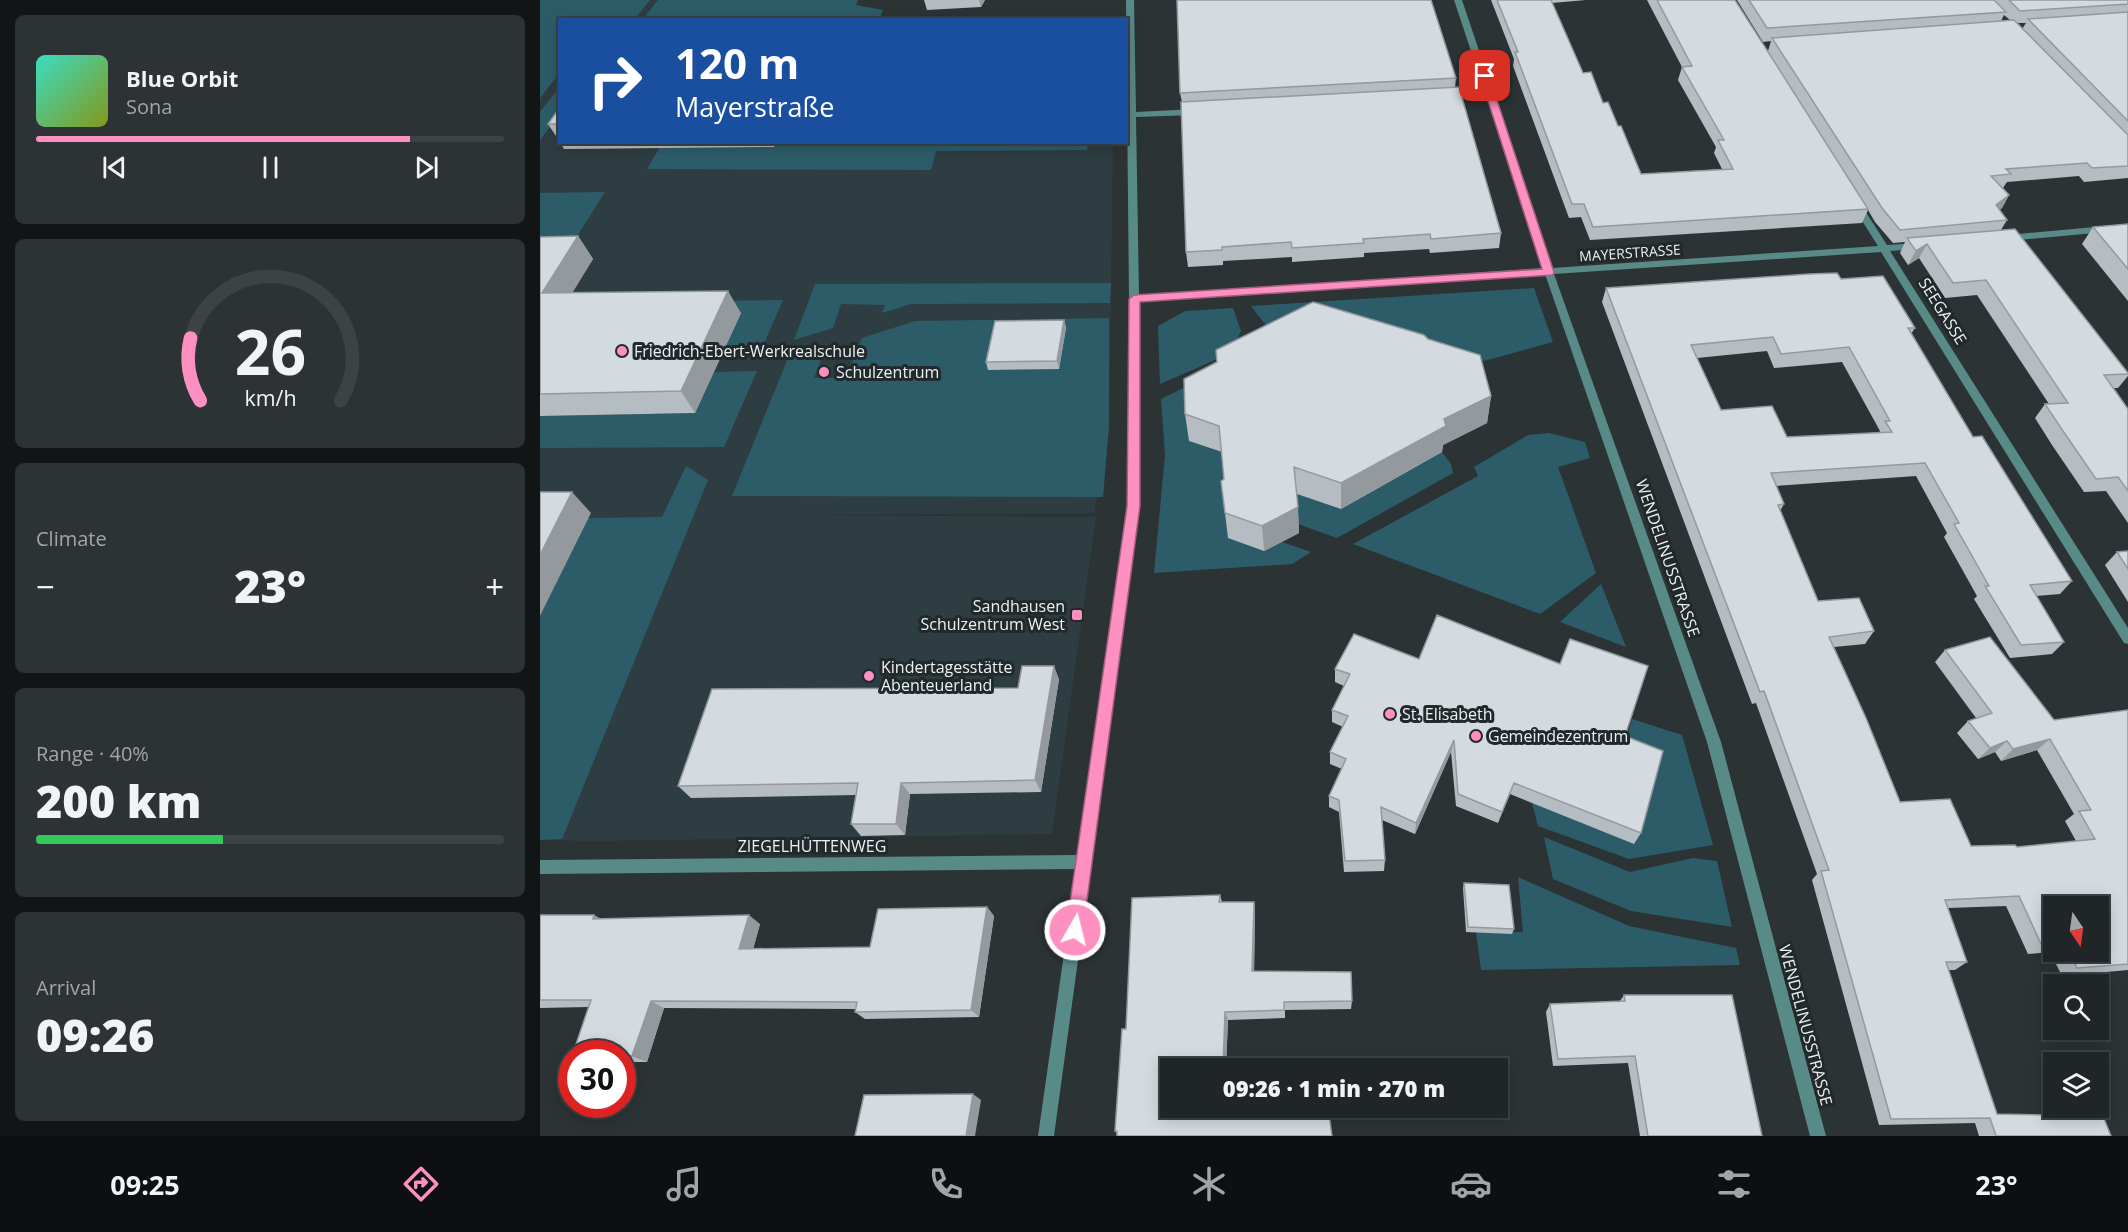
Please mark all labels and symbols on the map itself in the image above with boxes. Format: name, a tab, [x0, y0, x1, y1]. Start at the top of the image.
pin	[1459, 50, 1510, 101]
street label: MAYERSTRASSE	[1579, 239, 1681, 266]
street label: SEEGASSE	[1914, 273, 1972, 349]
place label: Friedrich-Ebert-Werkrealschule	[634, 340, 865, 362]
marker: Friedrich-Ebert-Werkrealschule	[615, 344, 629, 358]
place label: Schulzentrum	[836, 361, 939, 383]
marker: Schulzentrum	[817, 365, 831, 379]
street label: WENDELINUSSTRASSE	[1631, 476, 1705, 640]
place label: Sandhausen Schulzentrum West	[920, 595, 1065, 635]
marker: Sandhausen Schulzentrum West	[1070, 608, 1084, 622]
place label: Kindertagesstätte Abenteuerland	[881, 656, 1012, 696]
marker: Kindertagesstätte Abenteuerland	[862, 669, 876, 683]
place label: St. Elisabeth	[1402, 703, 1493, 725]
marker: St. Elisabeth	[1383, 707, 1397, 721]
place label: Gemeindezentrum	[1488, 725, 1628, 747]
marker: Gemeindezentrum	[1469, 729, 1483, 743]
street label: ZIEGELHÜTTENWEG	[738, 835, 886, 857]
north arrow	[2043, 896, 2109, 962]
position arrow	[1043, 898, 1107, 962]
street label: WENDELINUSSTRASSE	[1774, 942, 1838, 1108]
speed limit sign: 30	[558, 1040, 636, 1118]

